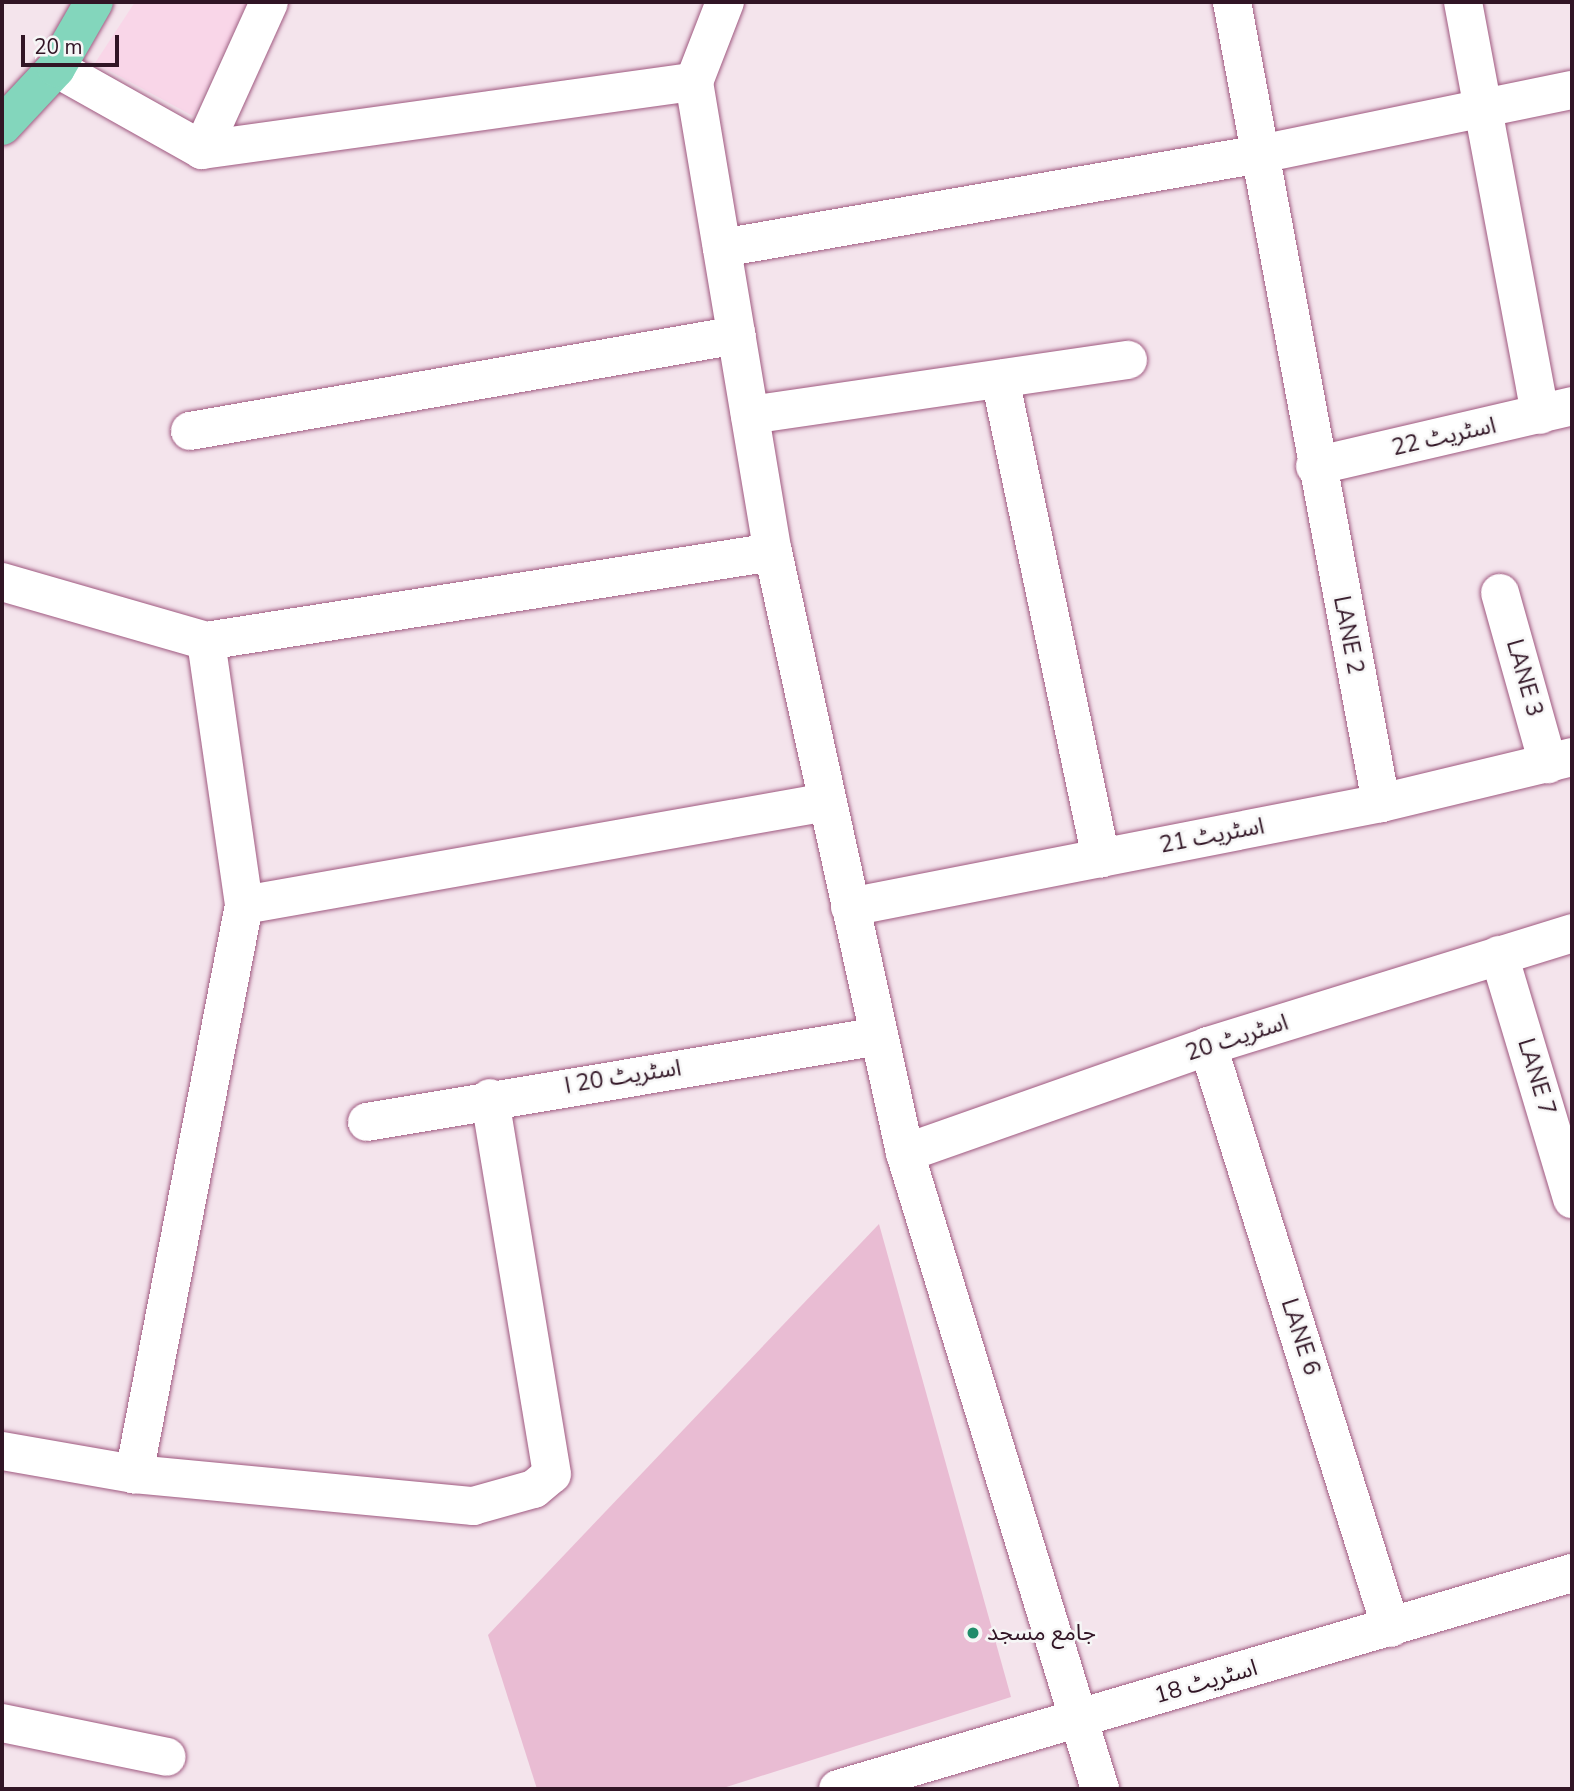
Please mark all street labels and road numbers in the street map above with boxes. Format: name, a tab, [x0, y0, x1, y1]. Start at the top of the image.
street label: اسٹریٹ 22	[1389, 412, 1499, 462]
street label: LANE 2	[1327, 594, 1369, 676]
street label: LANE 3	[1500, 636, 1548, 720]
street label: اسٹریٹ 21	[1157, 812, 1267, 860]
street label: اسٹریٹ 20	[1182, 1008, 1292, 1068]
street label: LANE 7	[1511, 1035, 1561, 1119]
street label: اسٹریٹ 20 ا	[563, 1054, 683, 1100]
street label: LANE 6	[1275, 1295, 1325, 1379]
street label: اسٹریٹ 18	[1151, 1654, 1261, 1710]

